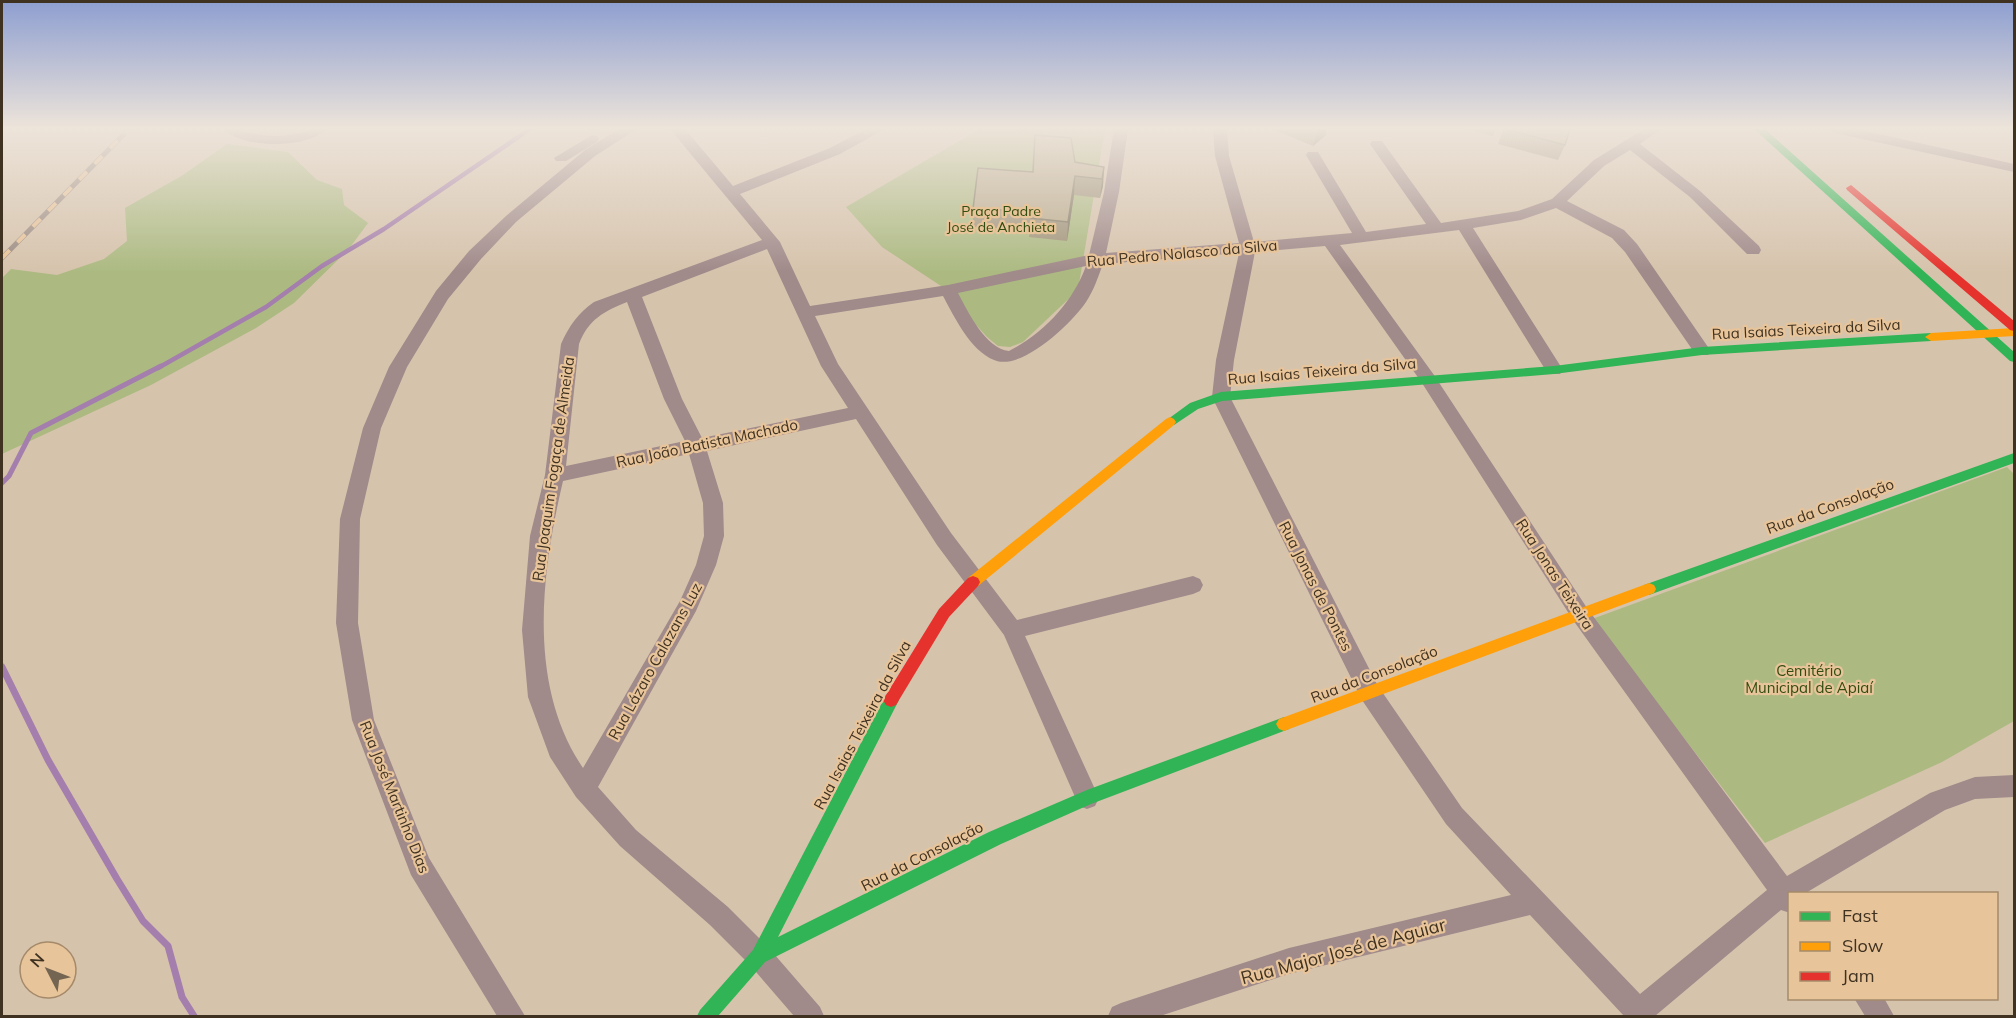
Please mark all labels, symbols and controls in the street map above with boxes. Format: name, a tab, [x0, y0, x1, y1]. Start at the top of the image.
park label: Praça Padre José de Anchieta	[947, 202, 1055, 236]
street label: Rua Pedro Nolasco da Silva	[1086, 235, 1278, 271]
street label: Rua Isaias Teixeira da Silva	[1711, 315, 1901, 343]
street label: Rua Isaias Teixeira da Silva	[1227, 353, 1417, 389]
street label: Rua Joaquim Fogaça de Almeida	[528, 356, 578, 582]
street label: Rua João Batista Machado	[614, 414, 800, 472]
street label: Rua da Consolação	[1764, 474, 1896, 538]
street label: Rua Jonas Teixeira	[1512, 515, 1598, 633]
street label: Rua Jonas de Pontes	[1275, 518, 1357, 654]
street label: Rua Lázaro Calazans Luz	[604, 579, 706, 743]
street label: Rua Isaias Teixeira da Silva	[809, 637, 915, 813]
street label: Rua da Consolação	[1308, 641, 1440, 707]
park label: Cemitério Municipal de Apiaí	[1745, 661, 1874, 697]
street label: Rua José Martinho Dias	[356, 718, 434, 876]
street label: Rua da Consolação	[858, 817, 986, 895]
legend	[1788, 892, 1998, 1000]
text: Fast	[1842, 904, 1878, 927]
street label: Rua Major José de Aguiar	[1238, 912, 1448, 989]
text: Slow	[1842, 934, 1884, 957]
north arrow	[18, 940, 78, 1000]
text: N	[25, 949, 48, 971]
text: Jam	[1842, 964, 1875, 987]

